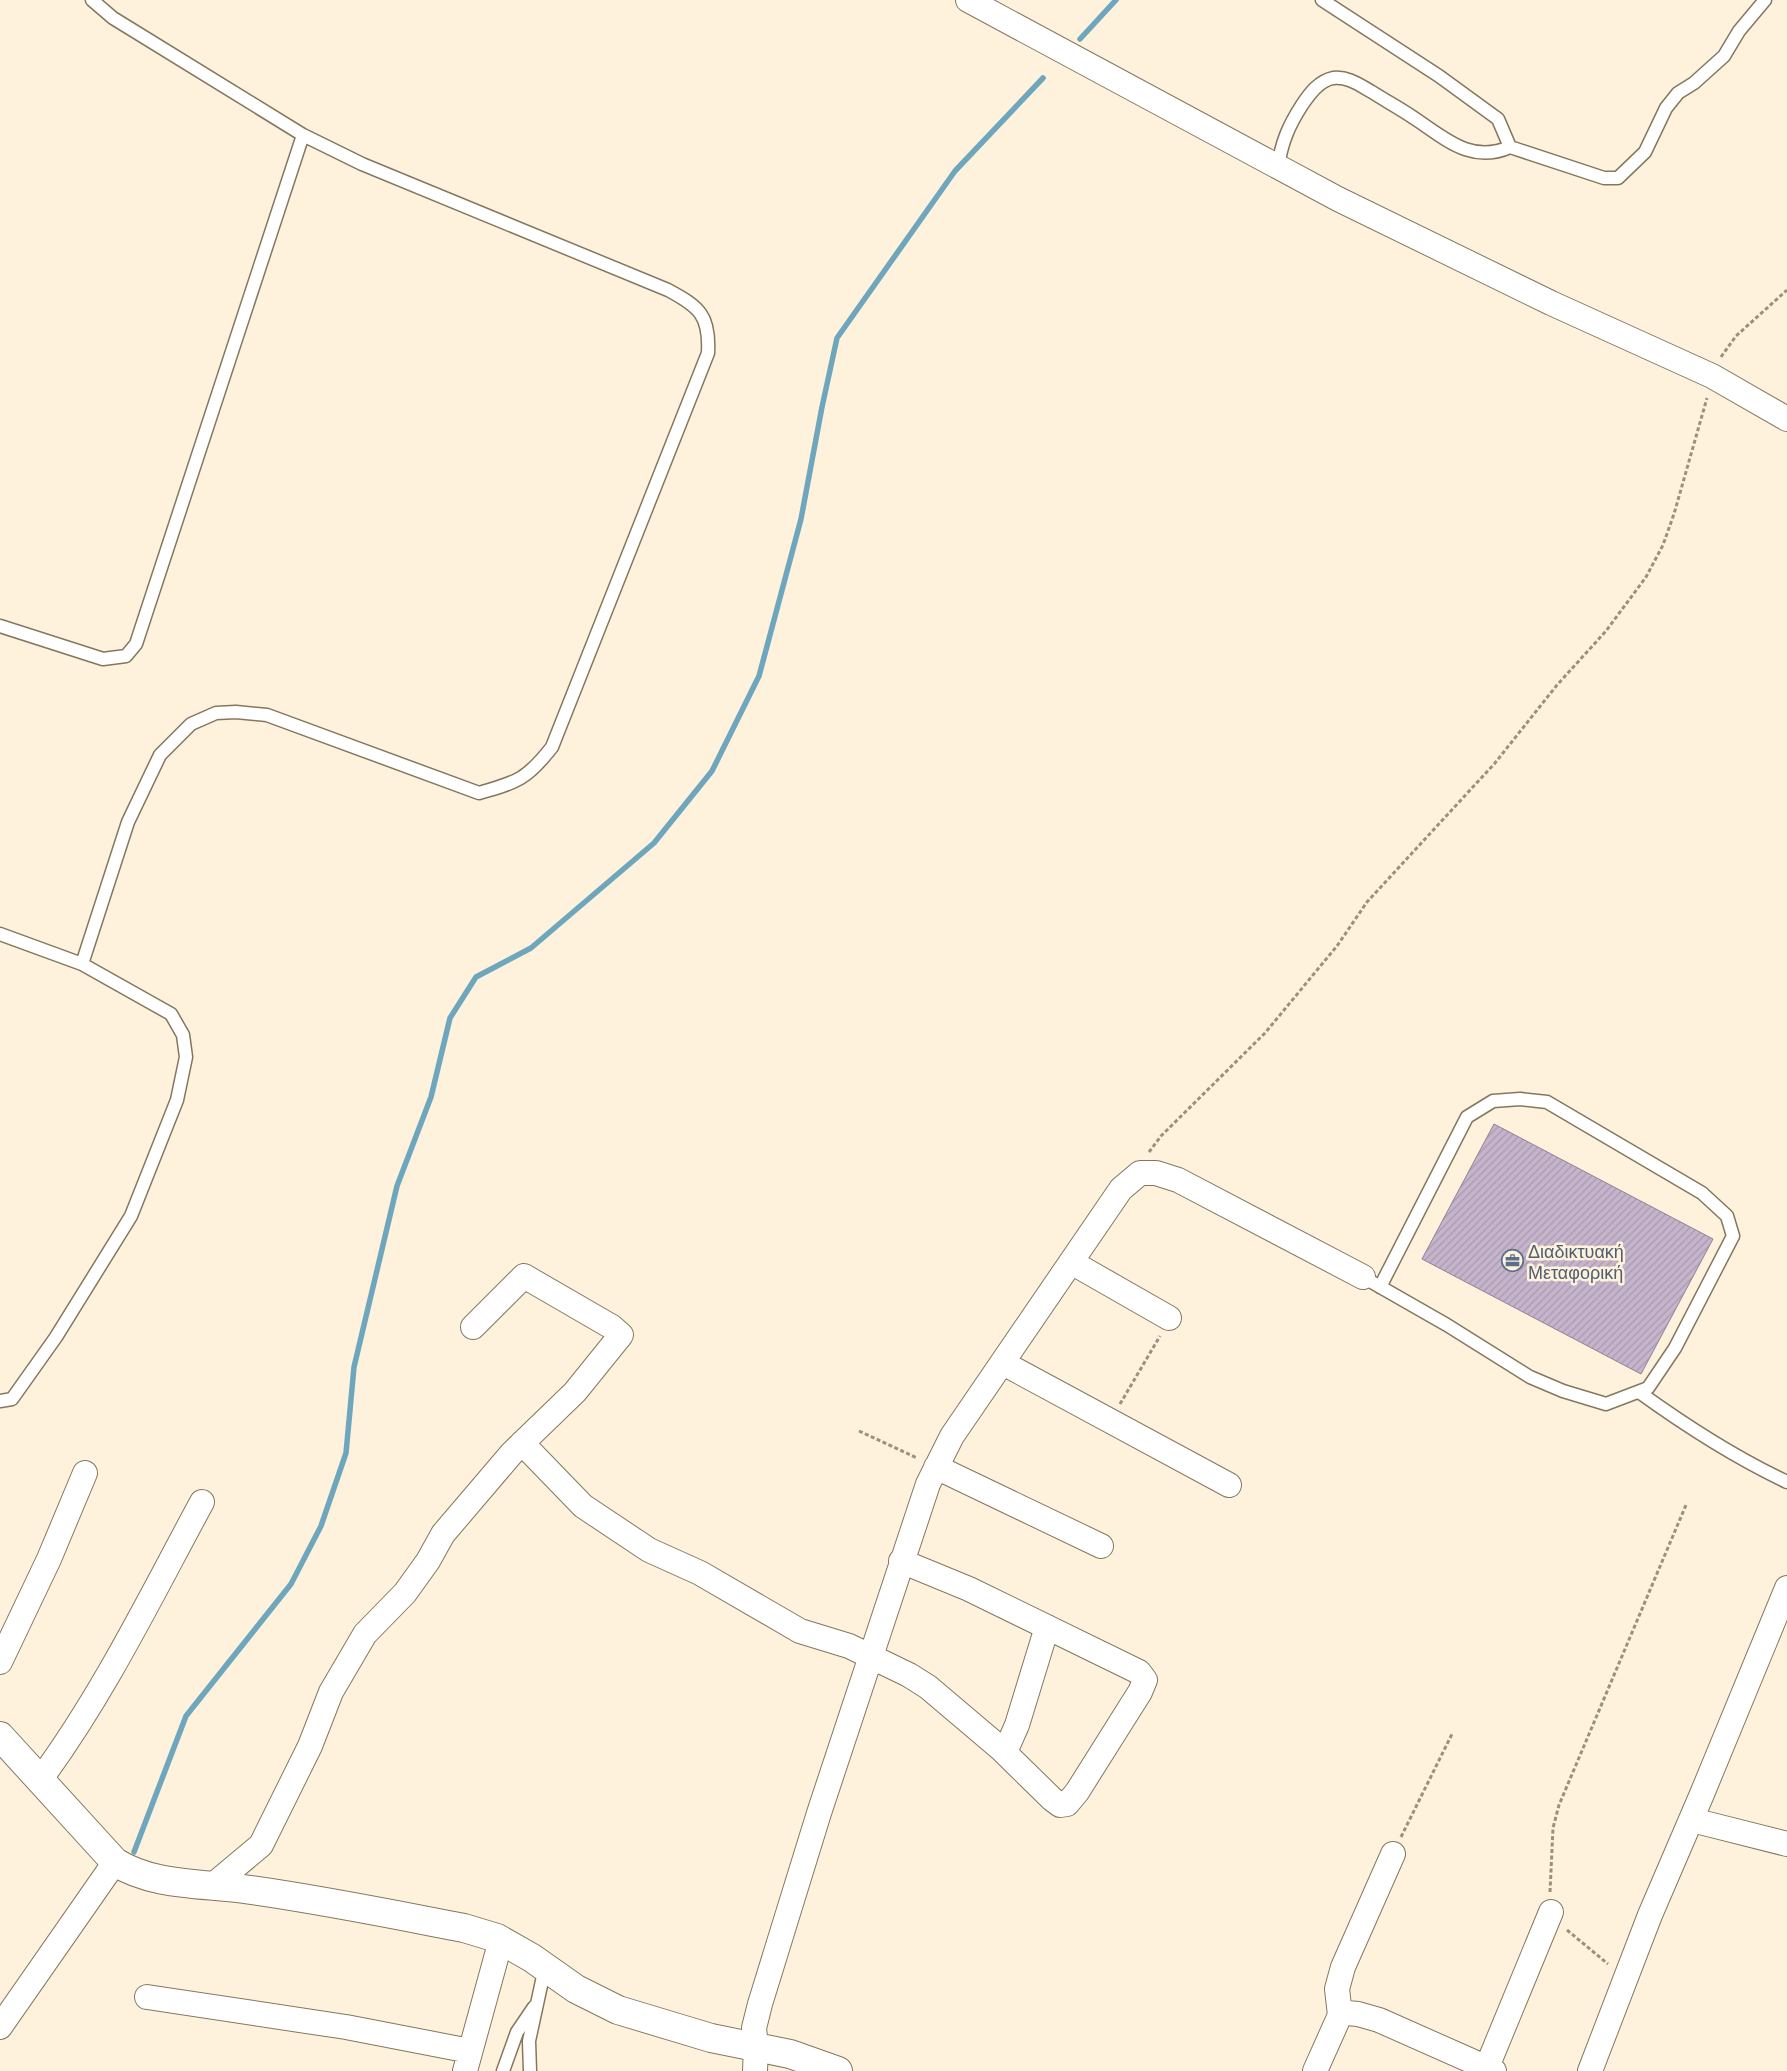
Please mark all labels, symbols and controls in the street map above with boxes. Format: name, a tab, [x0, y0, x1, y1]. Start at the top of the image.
place label: Διαδικτυακή Μεταφορική	[1528, 1239, 1624, 1285]
office icon: Διαδικτυακή Μεταφορική	[1500, 1249, 1524, 1273]

